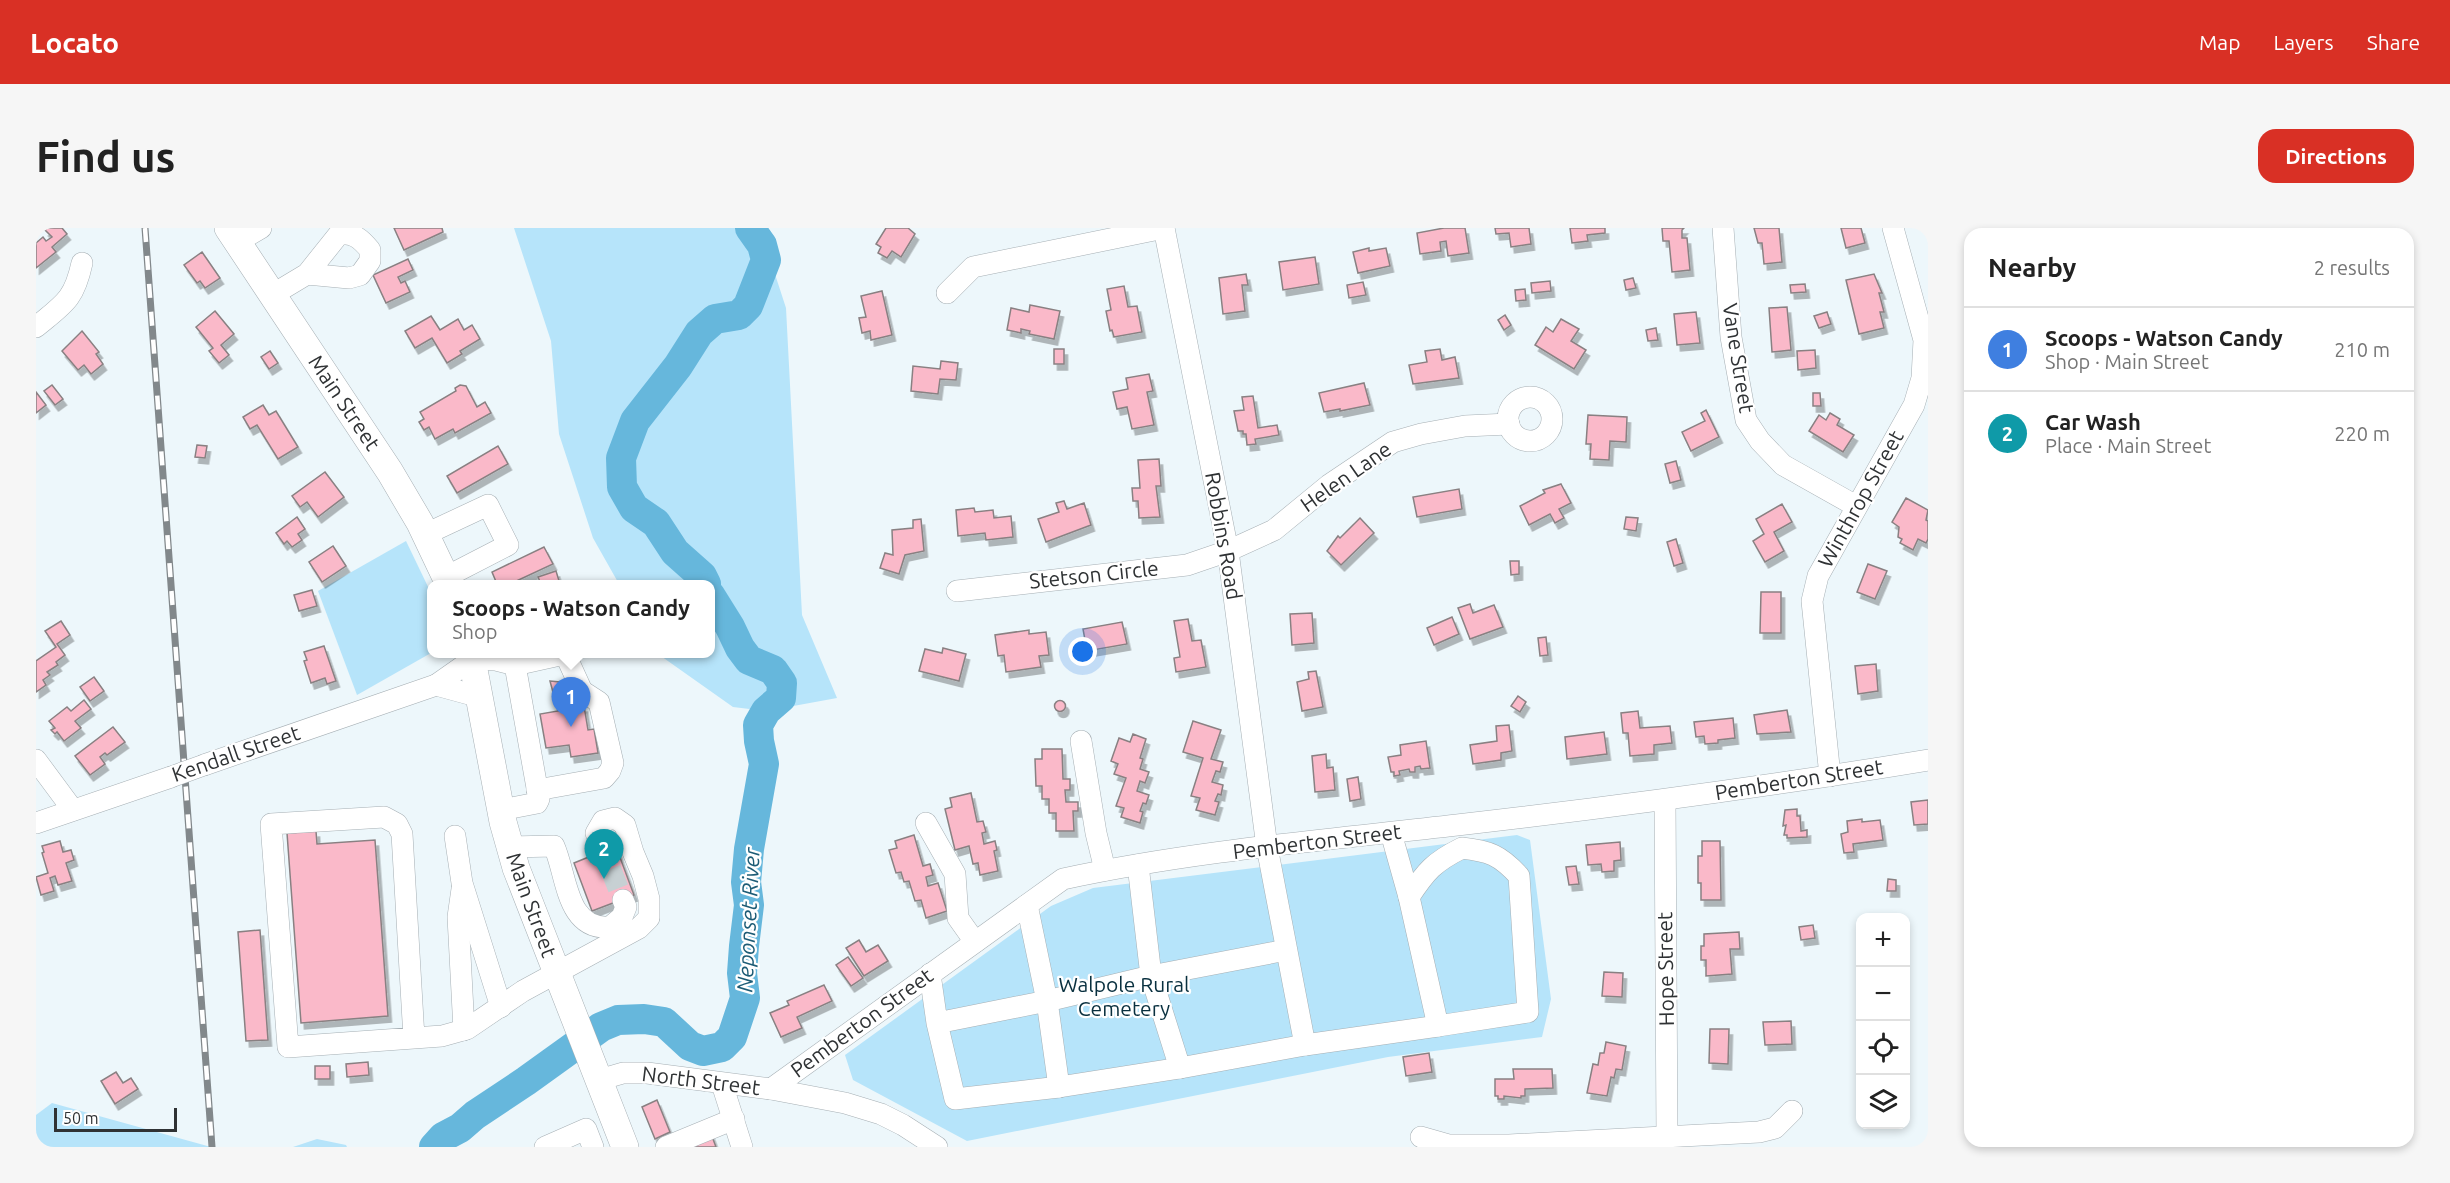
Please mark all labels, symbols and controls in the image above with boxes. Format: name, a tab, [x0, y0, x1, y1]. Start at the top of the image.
text: Locato	[30, 27, 119, 58]
text: Map	[2199, 30, 2240, 54]
text: Layers	[2273, 30, 2334, 54]
text: Share	[2367, 30, 2420, 54]
button: Directions	[2258, 129, 2414, 183]
text: Find us	[36, 133, 175, 180]
text: Nearby	[1988, 253, 2076, 282]
text: 2 results	[2314, 256, 2390, 279]
street label: Vane Street	[1718, 301, 1760, 414]
text: Scoops - Watson Candy	[2045, 325, 2283, 350]
text: 1	[2002, 338, 2013, 361]
text: 210 m	[2334, 338, 2390, 361]
street label: Main Street	[304, 350, 385, 455]
text: Shop · Main Street	[2045, 350, 2209, 373]
text: Car Wash	[2045, 409, 2141, 434]
text: 2	[2002, 422, 2013, 445]
text: 220 m	[2334, 422, 2390, 445]
street label: Winthrop Street	[1813, 426, 1908, 571]
text: Place · Main Street	[2045, 434, 2211, 457]
street label: Helen Lane	[1295, 436, 1395, 516]
street label: Robbins Road	[1201, 470, 1247, 602]
street label: Stetson Circle	[1028, 555, 1160, 593]
popup	[427, 580, 715, 658]
text: Scoops - Watson Candy	[452, 595, 690, 620]
text: Shop	[452, 620, 497, 643]
your location	[1068, 637, 1097, 666]
pin: 1	[552, 678, 590, 727]
street label: Kendall Street	[169, 720, 303, 786]
street label: Pemberton Street	[1713, 754, 1884, 804]
street label: Pemberton Street	[1231, 819, 1403, 863]
pin: 2	[584, 830, 624, 879]
water label: Neponset River	[731, 846, 764, 993]
street label: Main Street	[502, 849, 562, 960]
street label: Hope Street	[1652, 912, 1678, 1026]
map controls	[1856, 913, 1910, 1129]
button: +	[1856, 913, 1910, 967]
street label: Pemberton Street	[786, 963, 937, 1082]
button: −	[1856, 967, 1910, 1021]
park label: Walpole Rural Cemetery	[1058, 972, 1190, 1020]
button: locate	[1856, 1021, 1910, 1075]
street label: North Street	[641, 1061, 762, 1099]
button: layers	[1856, 1075, 1910, 1129]
scale bar	[54, 1105, 177, 1132]
text: 50 m	[63, 1109, 99, 1127]

